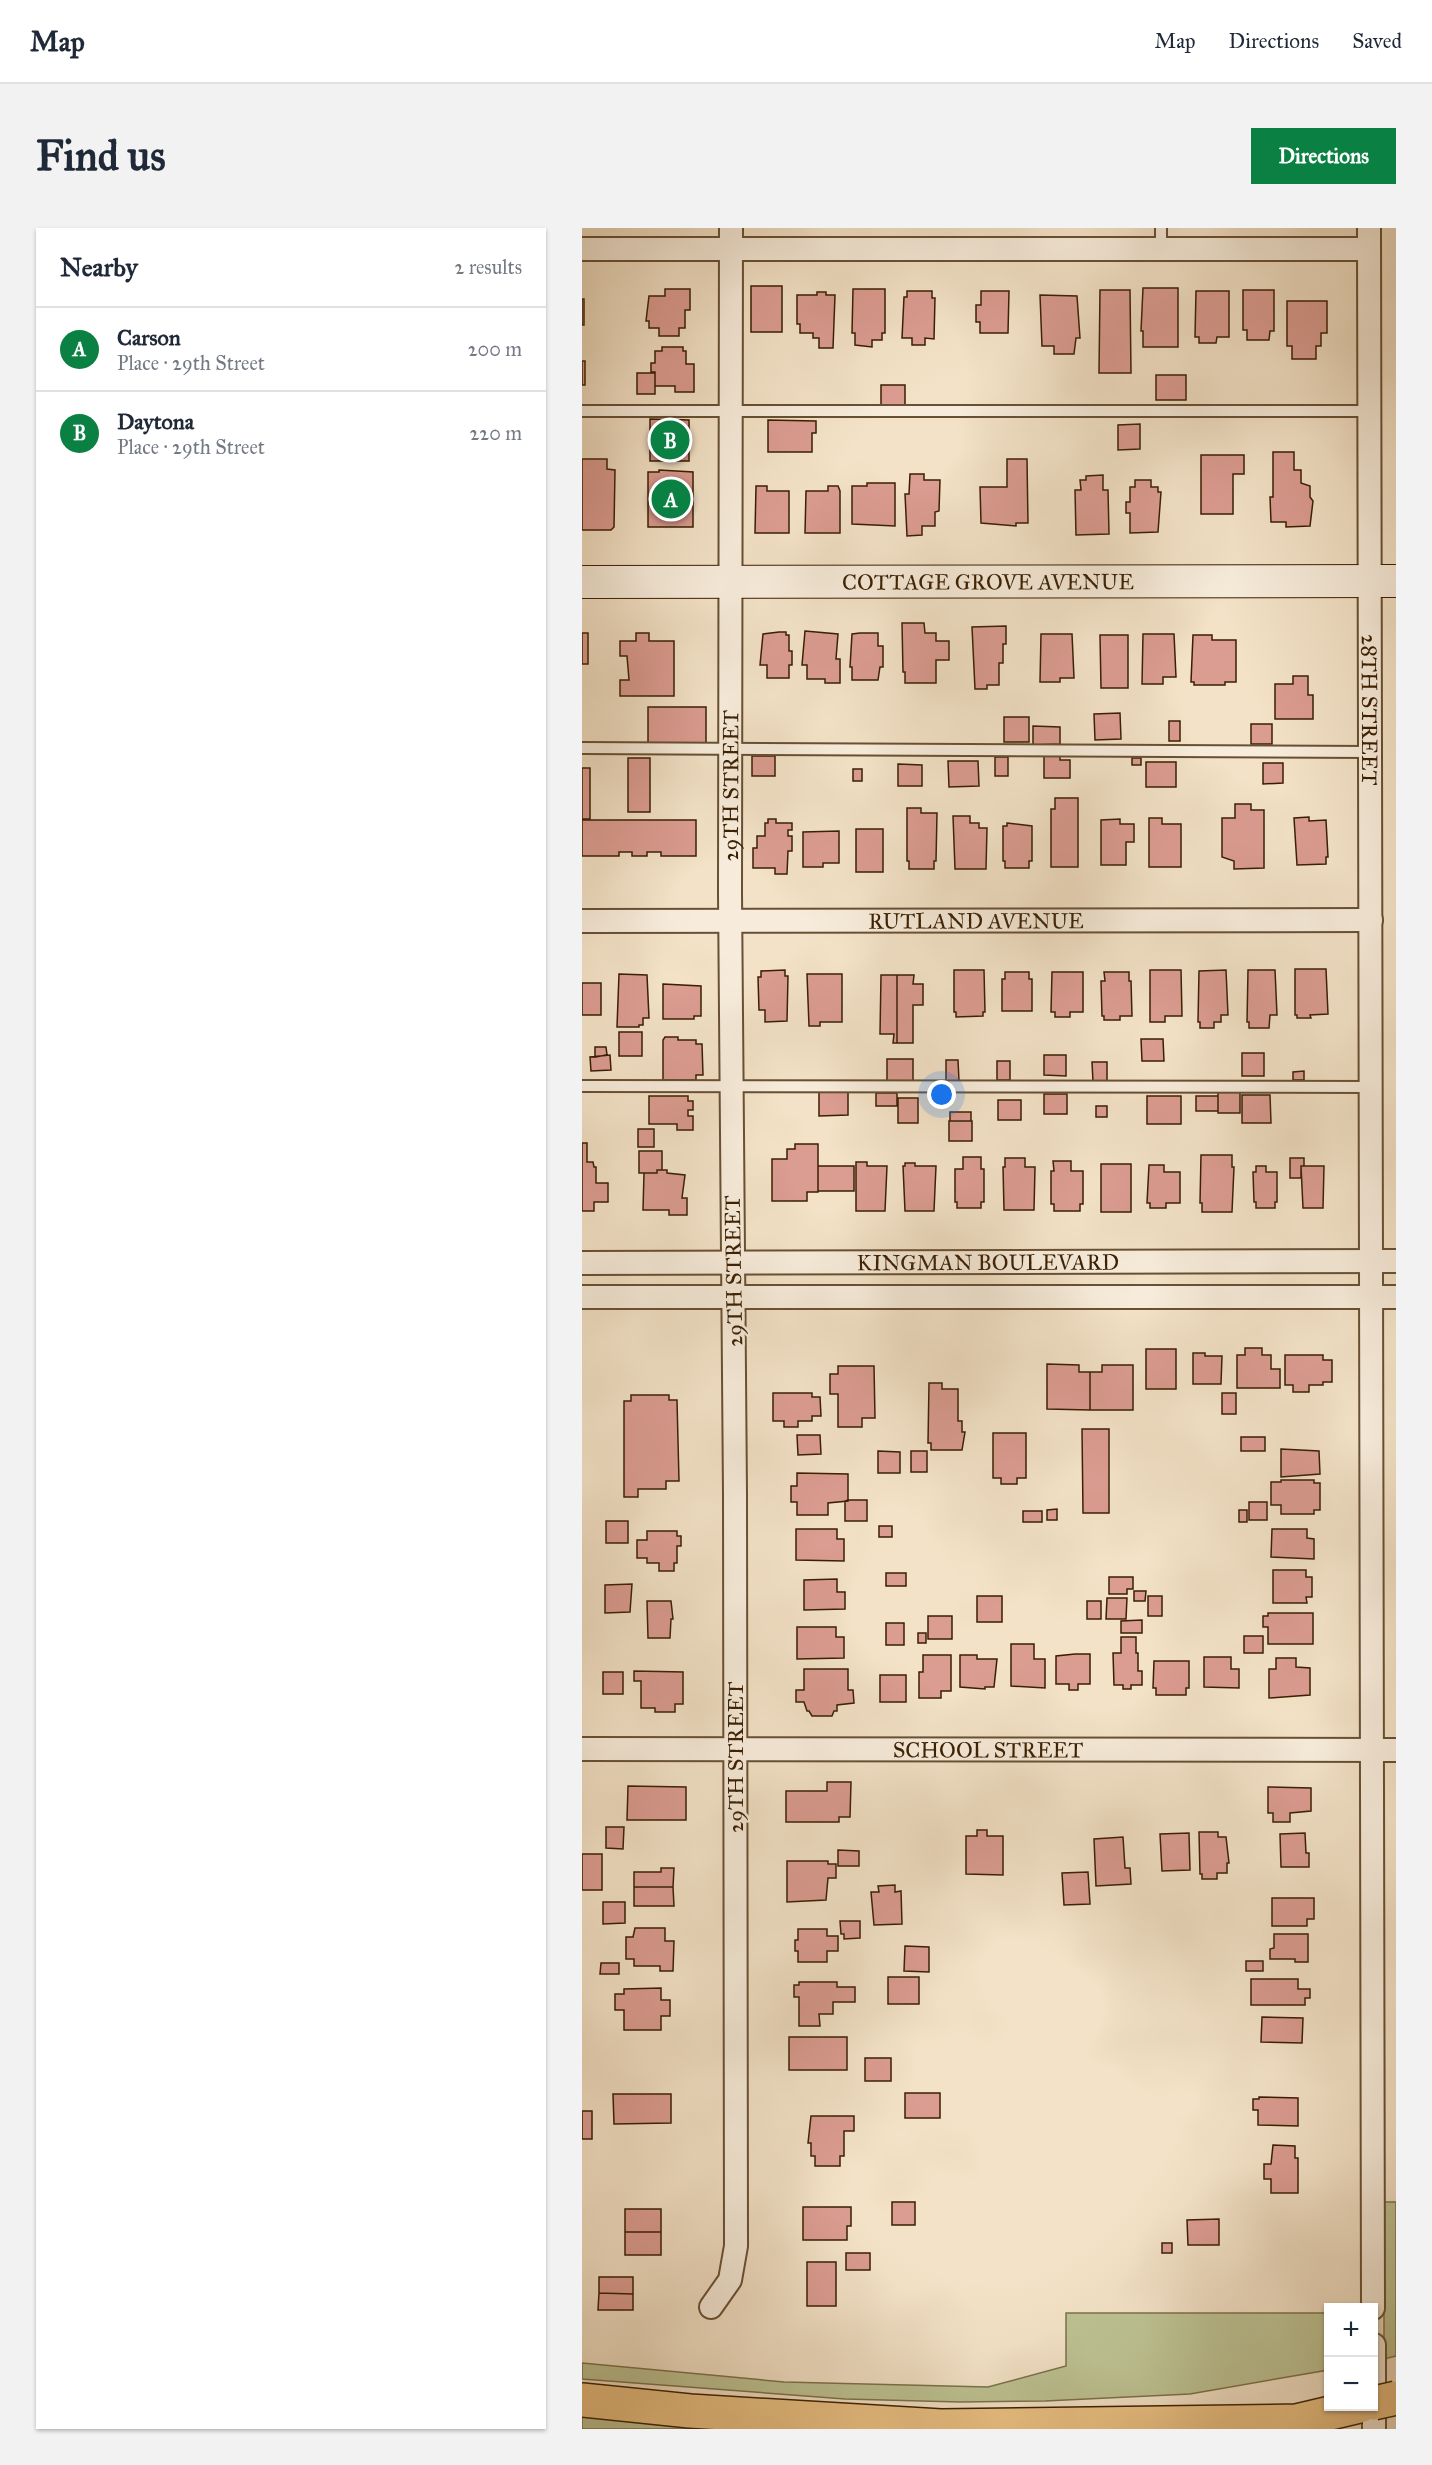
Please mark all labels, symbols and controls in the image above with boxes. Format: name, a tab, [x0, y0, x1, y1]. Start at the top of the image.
text: Map	[30, 24, 85, 59]
text: Map	[1155, 28, 1196, 54]
text: Directions	[1229, 28, 1319, 54]
text: Saved	[1352, 28, 1402, 54]
button: Directions	[1251, 128, 1396, 184]
text: Find us	[36, 130, 166, 182]
text: Nearby	[60, 251, 138, 283]
text: 2 results	[454, 255, 522, 279]
text: Carson	[117, 324, 181, 351]
text: A	[73, 337, 86, 361]
text: 200 m	[468, 337, 522, 361]
text: Place · 29th Street	[117, 351, 265, 375]
text: Daytona	[117, 408, 194, 435]
pin: B	[650, 418, 689, 462]
text: B	[73, 421, 86, 445]
text: 220 m	[470, 421, 522, 445]
text: Place · 29th Street	[117, 435, 265, 459]
pin: A	[652, 476, 691, 522]
street label: COTTAGE GROVE AVENUE	[842, 568, 1134, 596]
street label: 28TH STREET	[1356, 634, 1383, 786]
street label: 29TH STREET	[717, 710, 744, 861]
street label: RUTLAND AVENUE	[868, 907, 1084, 935]
your location	[927, 1080, 956, 1109]
street label: 29TH STREET	[719, 1195, 748, 1347]
street label: KINGMAN BOULEVARD	[857, 1249, 1119, 1276]
street label: 29TH STREET	[722, 1681, 749, 1833]
street label: SCHOOL STREET	[893, 1736, 1083, 1764]
map controls	[1324, 2303, 1378, 2411]
button: +	[1324, 2303, 1378, 2357]
button: −	[1324, 2357, 1378, 2411]

